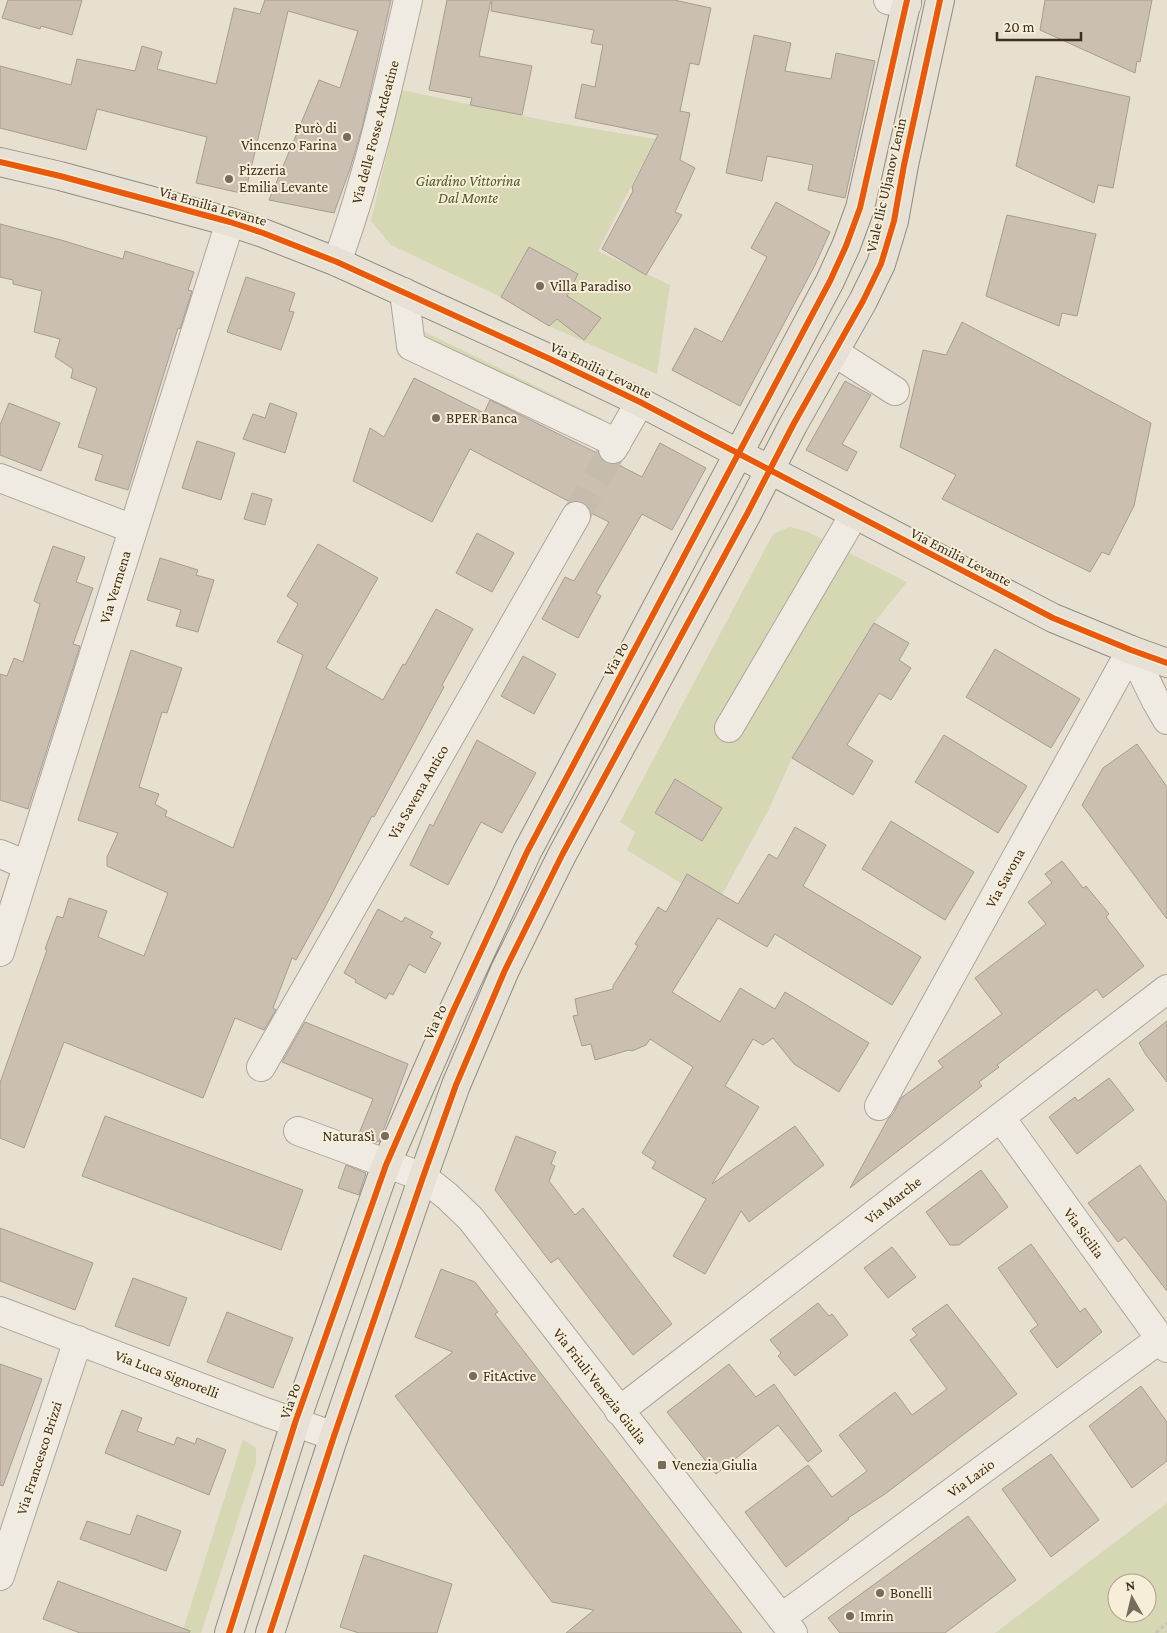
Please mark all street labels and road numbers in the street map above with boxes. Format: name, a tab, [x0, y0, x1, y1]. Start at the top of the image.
street label: Via delle Fosse Ardeatine	[348, 58, 402, 206]
street label: Viale Ilic Uljanov Lenin	[863, 116, 910, 254]
street label: Via Emilia Levante	[157, 183, 269, 229]
street label: Via Emilia Levante	[548, 338, 655, 402]
street label: Via Emilia Levante	[908, 525, 1014, 590]
street label: Via Vermena	[96, 549, 134, 625]
street label: Via Po	[600, 639, 632, 679]
street label: Via Savena Antico	[385, 742, 451, 842]
street label: Via Savona	[982, 846, 1028, 910]
street label: Via Po	[420, 1002, 450, 1042]
street label: Via Marche	[862, 1173, 925, 1227]
street label: Via Sicilia	[1061, 1205, 1108, 1261]
street label: Via Friuli Venezia Giulia	[550, 1325, 650, 1447]
street label: Via Luca Signorelli	[112, 1347, 221, 1402]
street label: Via Po	[276, 1381, 304, 1421]
street label: Via Francesco Brizzi	[13, 1399, 65, 1517]
street label: Via Lazio	[944, 1456, 998, 1500]

